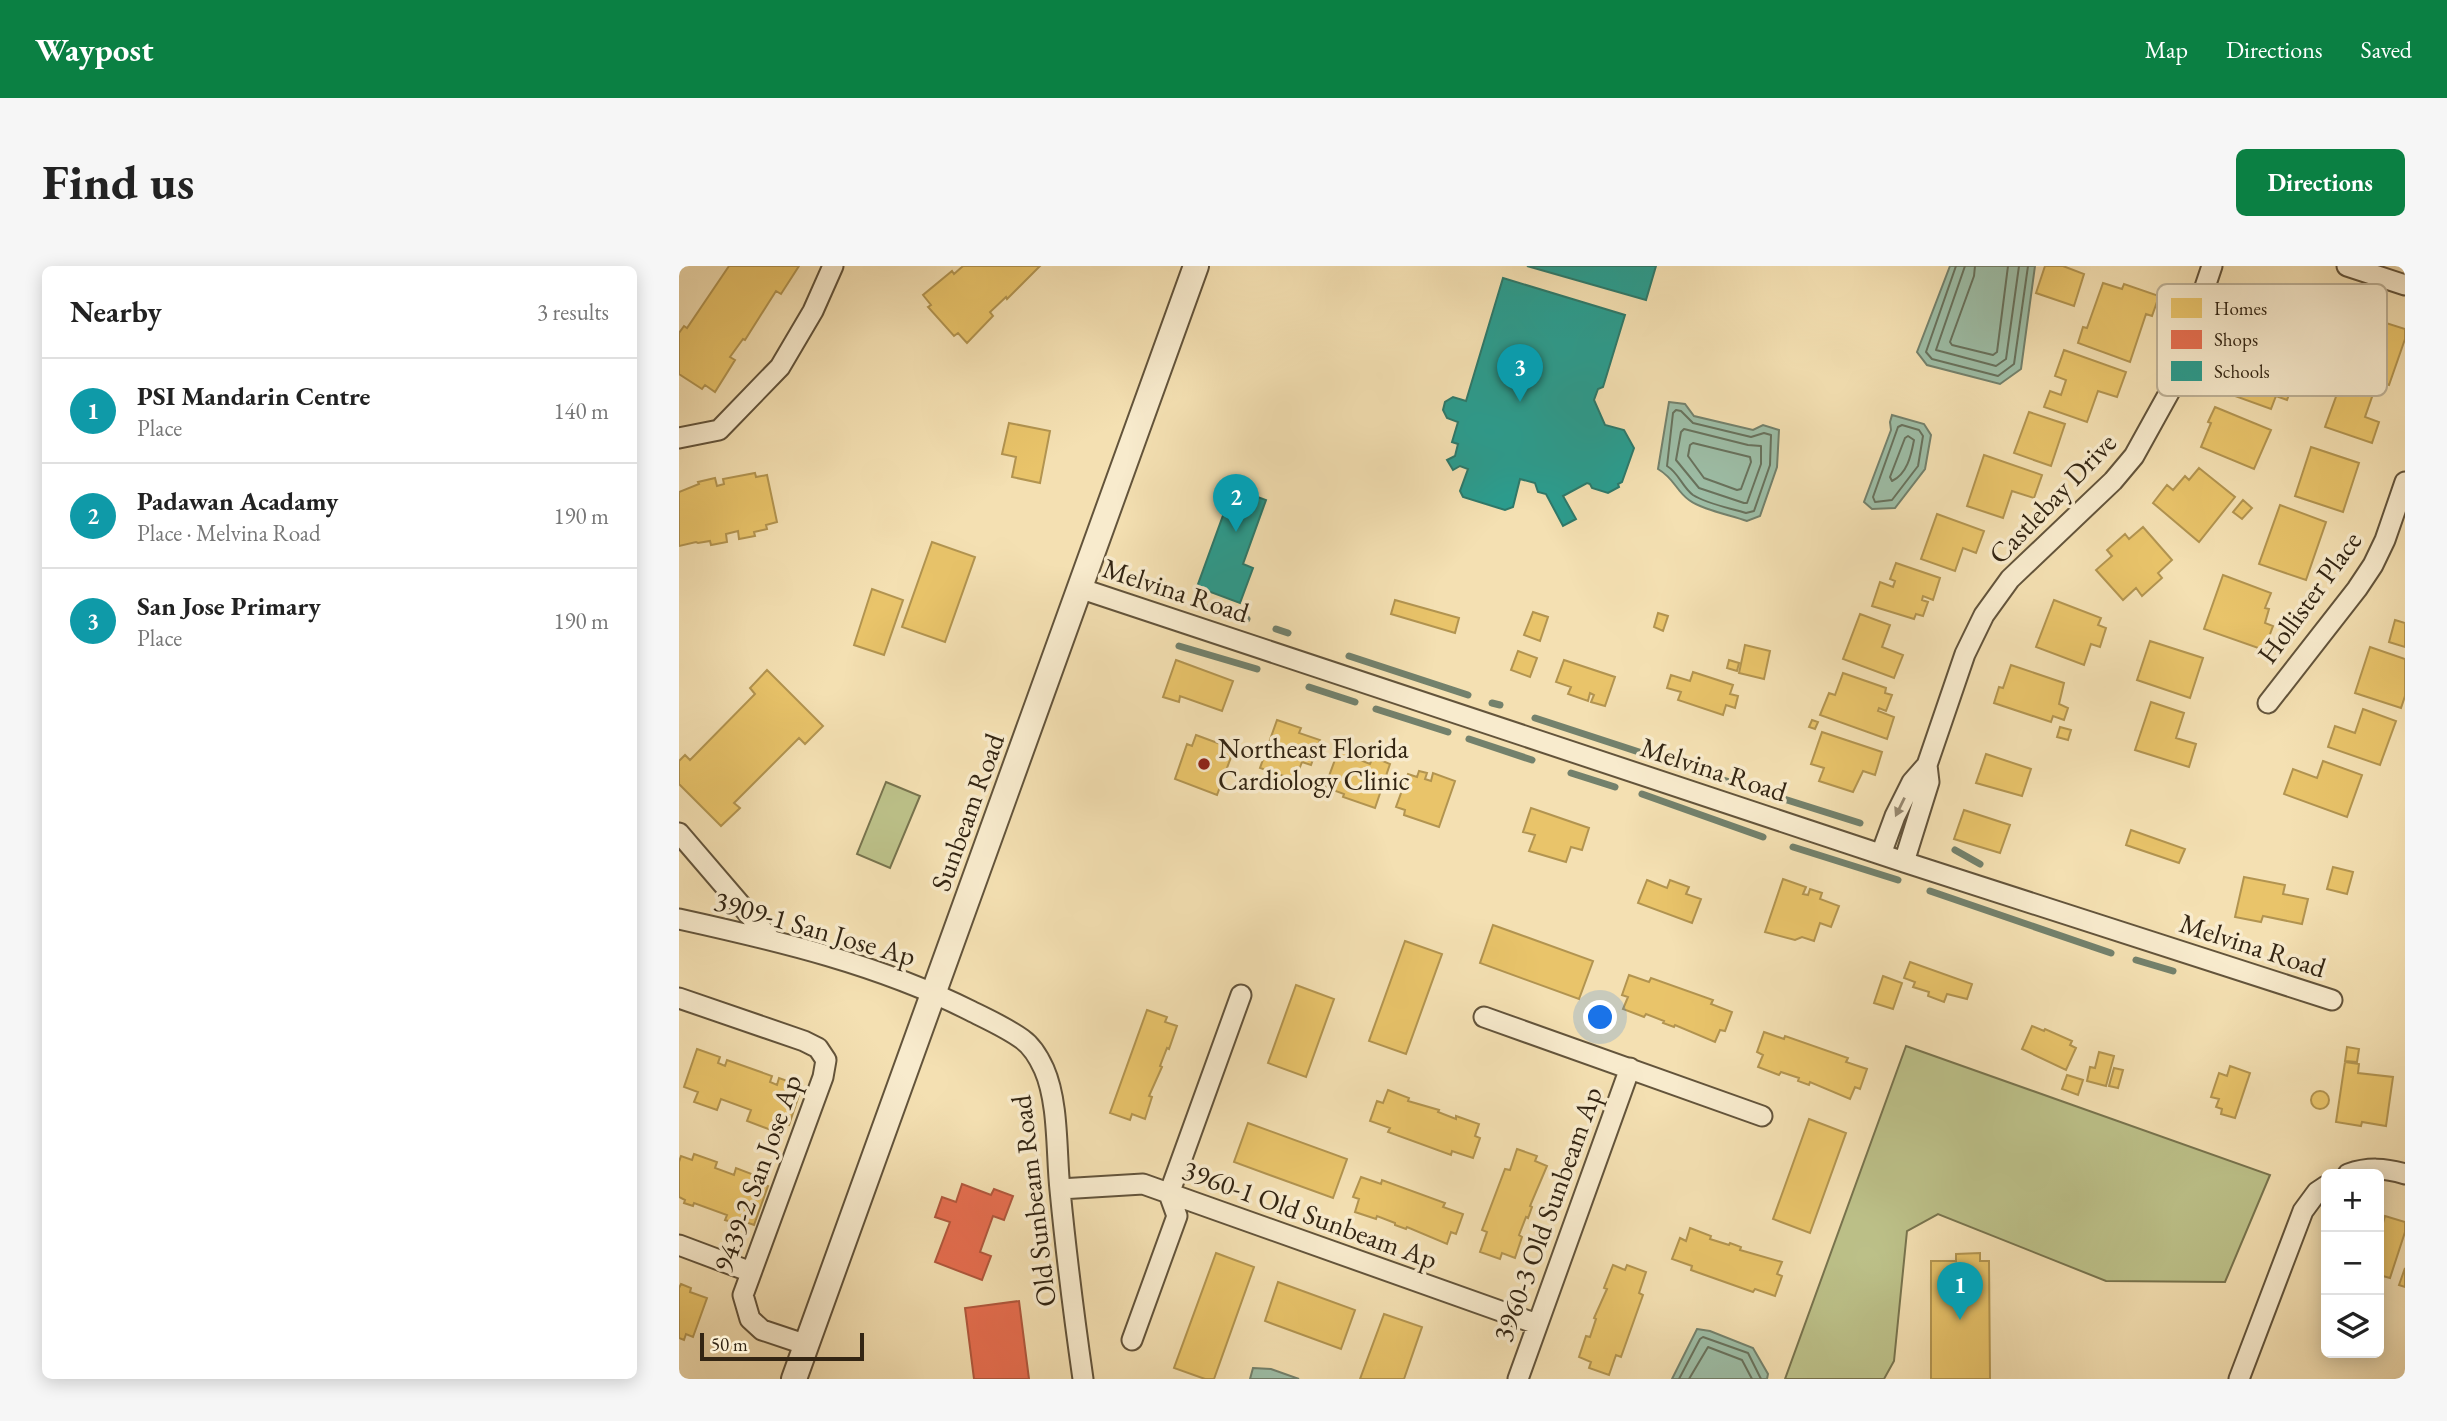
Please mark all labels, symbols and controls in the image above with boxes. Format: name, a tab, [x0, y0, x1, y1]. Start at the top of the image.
text: Waypost	[35, 28, 154, 71]
text: Map	[2145, 34, 2188, 65]
text: Directions	[2226, 34, 2323, 65]
text: Saved	[2361, 34, 2412, 65]
button: Directions	[2236, 149, 2405, 216]
text: Find us	[42, 150, 194, 214]
legend	[2157, 284, 2387, 396]
text: Nearby	[70, 292, 162, 331]
text: Homes	[2214, 296, 2267, 321]
text: 3 results	[537, 297, 609, 327]
text: Shops	[2214, 327, 2258, 352]
pin: 3	[1497, 344, 1543, 402]
text: Schools	[2214, 359, 2270, 384]
text: PSI Mandarin Centre	[137, 379, 370, 413]
text: 1	[87, 396, 99, 426]
text: 140 m	[553, 396, 609, 426]
text: Place	[137, 413, 182, 443]
street label: Castlebay Drive	[1980, 425, 2124, 571]
pin: 2	[1213, 474, 1259, 532]
text: Padawan Acadamy	[137, 484, 338, 518]
text: 2	[87, 501, 99, 531]
text: 190 m	[553, 501, 609, 531]
text: Place · Melvina Road	[137, 518, 321, 548]
street label: Hollister Place	[2249, 524, 2369, 670]
street label: Melvina Road	[1098, 549, 1254, 631]
text: San Jose Primary	[137, 589, 321, 623]
text: 3	[87, 606, 99, 636]
text: 190 m	[553, 606, 609, 636]
text: Place	[137, 623, 182, 653]
street label: Sunbeam Road	[922, 728, 1012, 896]
street label: Melvina Road	[1636, 728, 1792, 810]
place label: Northeast Florida Cardiology Clinic	[1218, 730, 1410, 798]
marker: Northeast Florida Cardiology Clinic	[1196, 756, 1212, 772]
one-way arrow	[1894, 797, 1905, 817]
street label: 3909-1 San Jose Ap	[710, 882, 920, 974]
street label: Melvina Road	[2175, 904, 2331, 986]
your location	[1583, 1000, 1617, 1034]
street label: 9439-2 San Jose Ap	[705, 1069, 809, 1277]
street label: 3960-3 Old Sunbeam Ap	[1484, 1082, 1610, 1346]
street label: Old Sunbeam Road	[1002, 1092, 1064, 1309]
street label: 3960-1 Old Sunbeam Ap	[1178, 1151, 1442, 1277]
map controls	[2321, 1169, 2384, 1358]
button: +	[2321, 1169, 2384, 1232]
button: −	[2321, 1232, 2384, 1295]
pin: 1	[1937, 1262, 1983, 1320]
button: layers	[2321, 1295, 2384, 1358]
scale bar	[700, 1330, 865, 1362]
text: 50 m	[711, 1332, 748, 1357]

